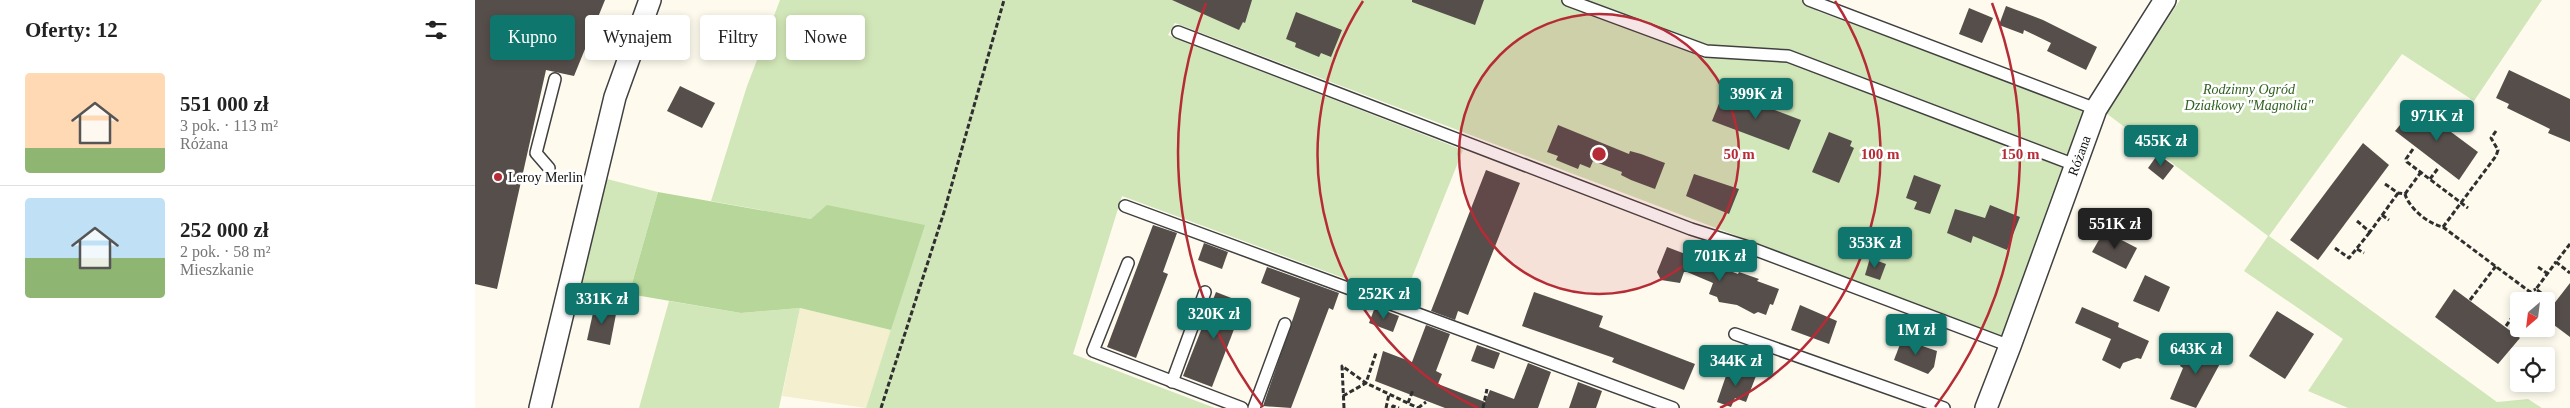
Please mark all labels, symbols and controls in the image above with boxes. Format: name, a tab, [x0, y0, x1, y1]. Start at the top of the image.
chip: Kupno	[490, 15, 575, 60]
chip: Wynajem	[585, 15, 690, 60]
chip: Filtry	[700, 15, 776, 60]
chip: Nowe	[786, 15, 865, 60]
icon: filters	[422, 16, 450, 44]
text: Oferty: 12	[25, 18, 118, 42]
pin: 399K zł	[1710, 78, 1802, 120]
park label: Rodzinny Ogród Działkowy "Magnolia"	[2184, 82, 2314, 113]
text: 399K zł	[1730, 85, 1782, 102]
text: 551 000 zł	[180, 92, 269, 116]
icon: home	[65, 93, 125, 153]
pin: 971K zł	[2391, 100, 2483, 142]
text: 971K zł	[2411, 107, 2463, 124]
text: 3 pok. · 113 m²	[180, 117, 278, 134]
pin: 455K zł	[2115, 124, 2207, 167]
text: 455K zł	[2135, 132, 2187, 149]
street label: Różana	[2065, 133, 2094, 178]
text: Różana	[180, 135, 228, 152]
centre of rings	[1590, 145, 1608, 163]
text: 50 m	[1723, 146, 1755, 162]
text: 100 m	[1861, 146, 1900, 162]
text: 150 m	[2001, 146, 2040, 162]
place label: Leroy Merlin	[508, 170, 583, 185]
marker: Leroy Merlin	[492, 171, 504, 183]
pin: 551K zł	[2069, 208, 2161, 250]
text: 551K zł	[2089, 215, 2141, 232]
icon: home	[65, 218, 125, 278]
text: 252 000 zł	[180, 218, 269, 242]
pin: 353K zł	[1829, 226, 1921, 269]
text: 353K zł	[1849, 234, 1901, 251]
pin: 701K zł	[1674, 240, 1766, 282]
text: 2 pok. · 58 m²	[180, 243, 271, 260]
text: 701K zł	[1694, 247, 1746, 264]
text: Mieszkanie	[180, 261, 254, 278]
pin: 252K zł	[1338, 278, 1430, 320]
pin: 331K zł	[556, 282, 648, 325]
text: 252K zł	[1358, 285, 1410, 302]
text: 331K zł	[576, 290, 628, 307]
north arrow	[2510, 292, 2555, 338]
map controls	[2510, 292, 2555, 392]
pin: 320K zł	[1168, 298, 1260, 340]
text: 320K zł	[1188, 305, 1240, 322]
pin: 1M zł	[1881, 314, 1951, 356]
text: 1M zł	[1897, 321, 1935, 338]
pin: 643K zł	[2150, 332, 2242, 375]
text: 643K zł	[2170, 340, 2222, 357]
pin: 344K zł	[1690, 344, 1782, 387]
button: locate	[2510, 347, 2555, 392]
text: 344K zł	[1710, 352, 1762, 369]

